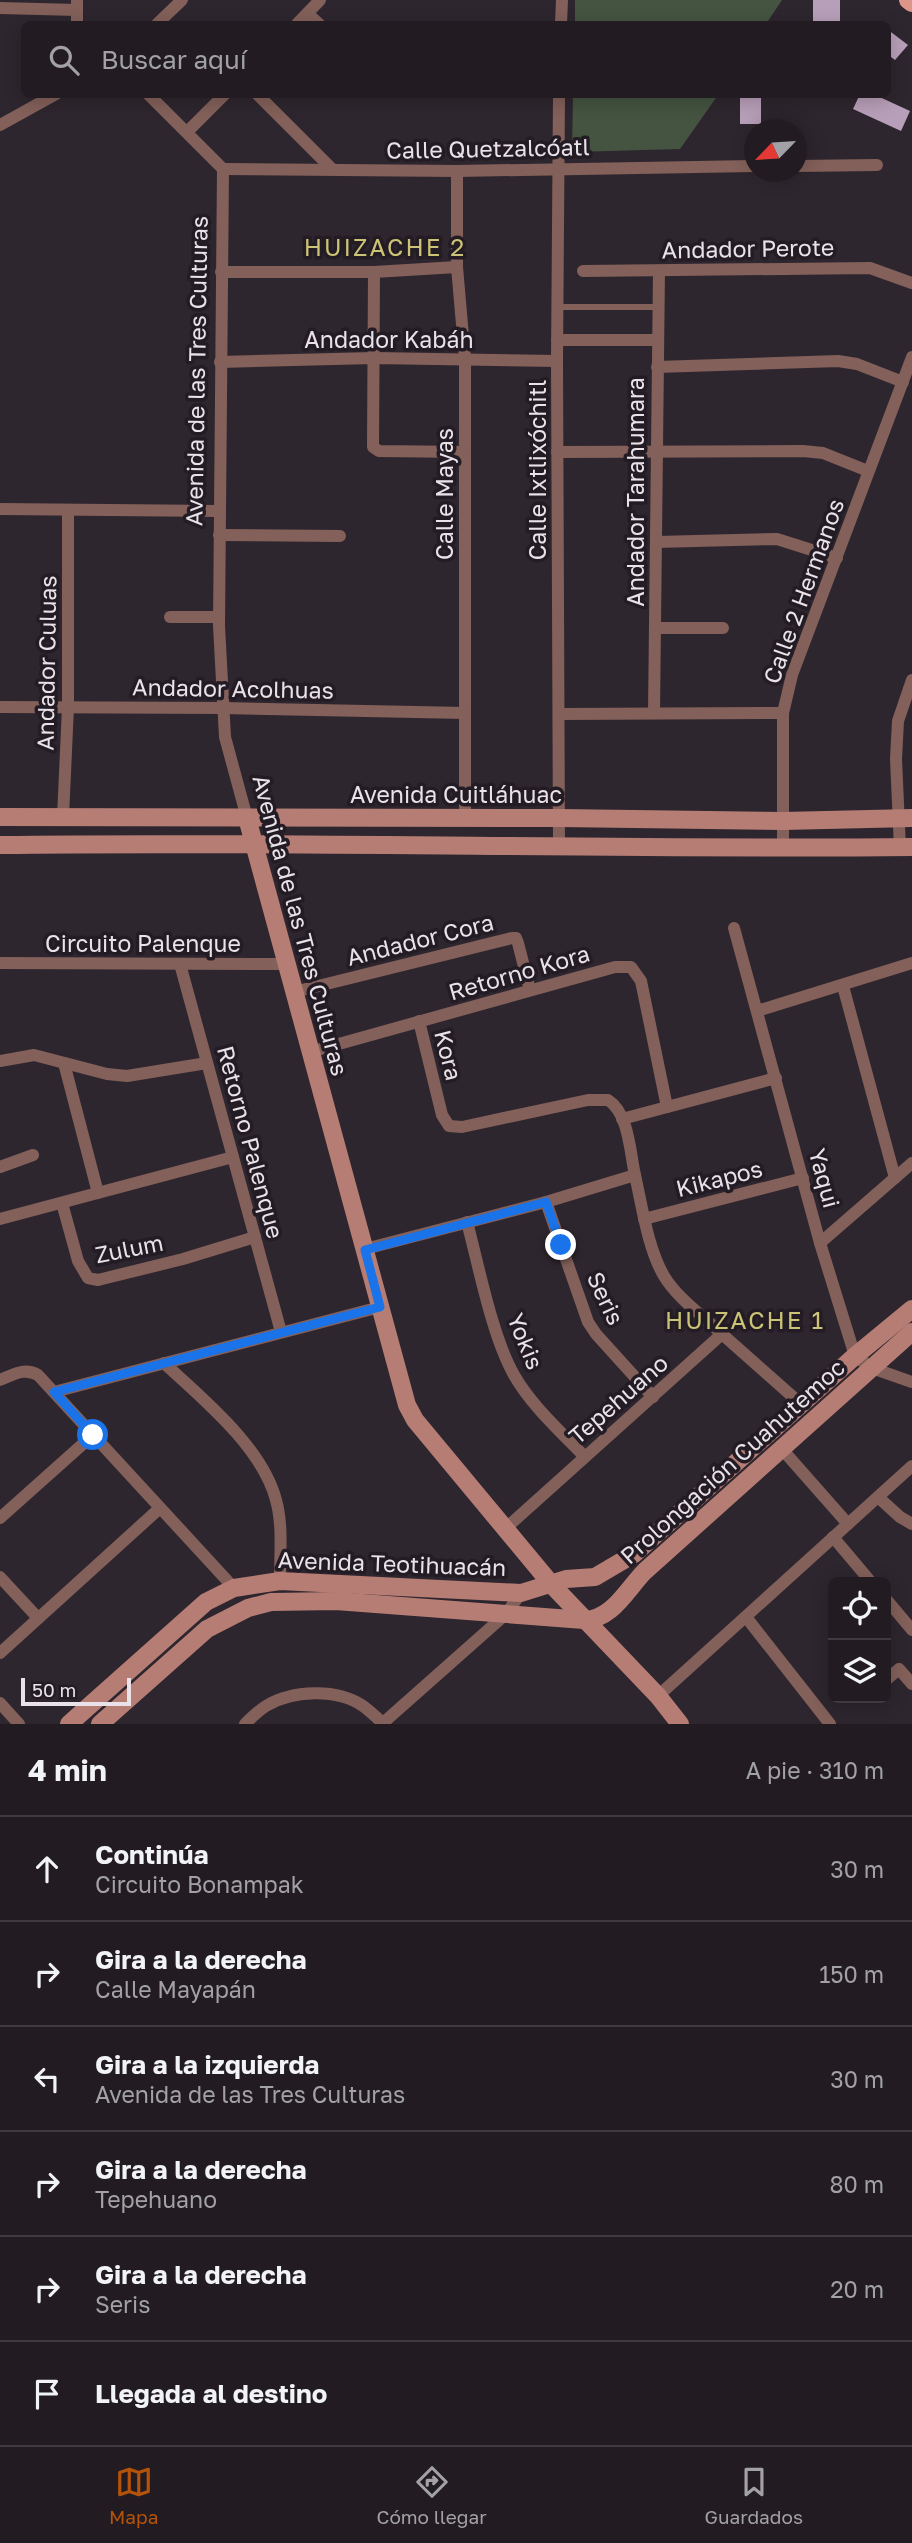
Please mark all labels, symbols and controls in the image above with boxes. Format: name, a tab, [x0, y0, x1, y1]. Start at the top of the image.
search box	[21, 21, 891, 98]
icon: search	[45, 41, 83, 79]
text: Buscar aquí	[101, 44, 247, 75]
north arrow	[744, 119, 807, 182]
street label: Calle Quetzalcóatl	[386, 132, 590, 164]
street label: Avenida de las Tres Culturas	[179, 216, 213, 526]
district label: HUIZACHE 2	[304, 232, 466, 261]
street label: Andador Perote	[661, 232, 835, 264]
street label: Andador Kabáh	[304, 325, 474, 353]
street label: Andador Tarahumara	[621, 377, 649, 607]
street label: Calle Ixtlixóchitl	[523, 380, 551, 560]
street label: Calle Mayas	[430, 428, 458, 560]
street label: Calle 2 Hermanos	[757, 495, 849, 687]
street label: Andador Culuas	[30, 575, 62, 751]
street label: Andador Acolhuas	[132, 672, 334, 704]
street label: Avenida de las Tres Culturas	[247, 772, 355, 1078]
street label: Avenida Cuitláhuac	[350, 780, 562, 808]
street label: Andador Cora	[344, 907, 496, 971]
street label: Circuito Palenque	[45, 929, 241, 957]
street label: Retorno Kora	[445, 939, 593, 1005]
street label: Kora	[429, 1027, 469, 1083]
street label: Retorno Palenque	[212, 1043, 290, 1241]
street label: Yaqui	[804, 1145, 846, 1211]
street label: Kikapos	[673, 1154, 765, 1202]
street label: Zulum	[93, 1228, 165, 1268]
route end	[545, 1229, 576, 1260]
street label: Seris	[582, 1267, 630, 1329]
district label: HUIZACHE 1	[665, 1305, 825, 1334]
street label: Yokis	[502, 1309, 550, 1373]
street label: Tepehuano	[563, 1348, 673, 1450]
street label: Prolongación Cuahutemoc	[614, 1353, 850, 1569]
route start	[77, 1419, 108, 1450]
street label: Avenida Teotihuacán	[277, 1545, 507, 1581]
map controls	[828, 1577, 891, 1703]
button: locate	[828, 1577, 891, 1640]
button: layers	[828, 1640, 891, 1703]
scale bar	[21, 1675, 131, 1707]
text: 50 m	[32, 1678, 76, 1701]
text: 4 min	[28, 1752, 107, 1788]
text: A pie · 310 m	[746, 1756, 884, 1784]
text: Continúa	[95, 1839, 209, 1870]
icon: ahead	[28, 1850, 66, 1888]
text: 30 m	[830, 1855, 884, 1883]
text: Circuito Bonampak	[95, 1870, 304, 1898]
text: Gira a la derecha	[95, 1944, 307, 1975]
icon: right	[28, 1955, 66, 1993]
text: 150 m	[819, 1960, 884, 1988]
text: Calle Mayapán	[95, 1975, 256, 2003]
text: Gira a la izquierda	[95, 2049, 319, 2080]
icon: left	[28, 2060, 66, 2098]
text: 30 m	[830, 2065, 884, 2093]
text: Avenida de las Tres Culturas	[95, 2080, 405, 2108]
text: Gira a la derecha	[95, 2154, 307, 2185]
icon: right	[28, 2165, 66, 2203]
text: 80 m	[830, 2170, 884, 2198]
text: Tepehuano	[95, 2185, 217, 2213]
text: Gira a la derecha	[95, 2259, 307, 2290]
icon: right	[28, 2270, 66, 2308]
text: 20 m	[830, 2275, 884, 2303]
text: Seris	[95, 2290, 150, 2318]
icon: arrive	[28, 2375, 66, 2413]
text: Llegada al destino	[95, 2378, 327, 2409]
tab: Mapa	[109, 2463, 158, 2528]
tab: Cómo llegar	[376, 2463, 487, 2528]
tab: Guardados	[705, 2463, 803, 2528]

